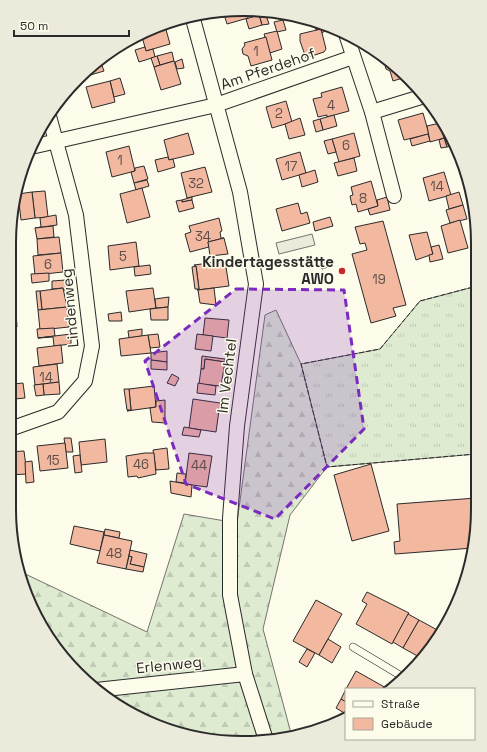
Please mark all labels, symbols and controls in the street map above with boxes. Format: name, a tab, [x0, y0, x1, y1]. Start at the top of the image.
scale bar	[14, 12, 129, 38]
text: 50 m	[20, 18, 48, 34]
street label: Am Pferdehof	[218, 43, 318, 94]
house number: 1	[253, 43, 259, 60]
house number: 4	[327, 97, 335, 114]
house number: 2	[275, 105, 283, 122]
house number: 6	[342, 137, 350, 154]
house number: 1	[117, 152, 123, 169]
house number: 17	[285, 158, 297, 175]
house number: 32	[188, 175, 204, 192]
house number: 14	[430, 178, 444, 195]
house number: 8	[359, 190, 367, 207]
house number: 34	[195, 228, 211, 245]
house number: 5	[119, 248, 127, 265]
place label: Kindertagesstätte AWO	[202, 252, 334, 288]
house number: 6	[44, 256, 52, 273]
marker: Kindertagesstätte AWO	[337, 266, 347, 276]
street label: Lindenweg	[57, 268, 82, 348]
house number: 19	[372, 271, 386, 288]
street label: Im Vechtel	[213, 338, 241, 414]
house number: 14	[39, 369, 53, 386]
house number: 15	[46, 452, 60, 469]
house number: 46	[133, 456, 149, 473]
house number: 44	[191, 457, 207, 474]
house number: 48	[106, 545, 122, 562]
street label: Erlenweg	[135, 652, 203, 677]
legend	[345, 688, 475, 740]
text: Straße	[381, 696, 420, 712]
text: Gebäude	[381, 716, 433, 732]

